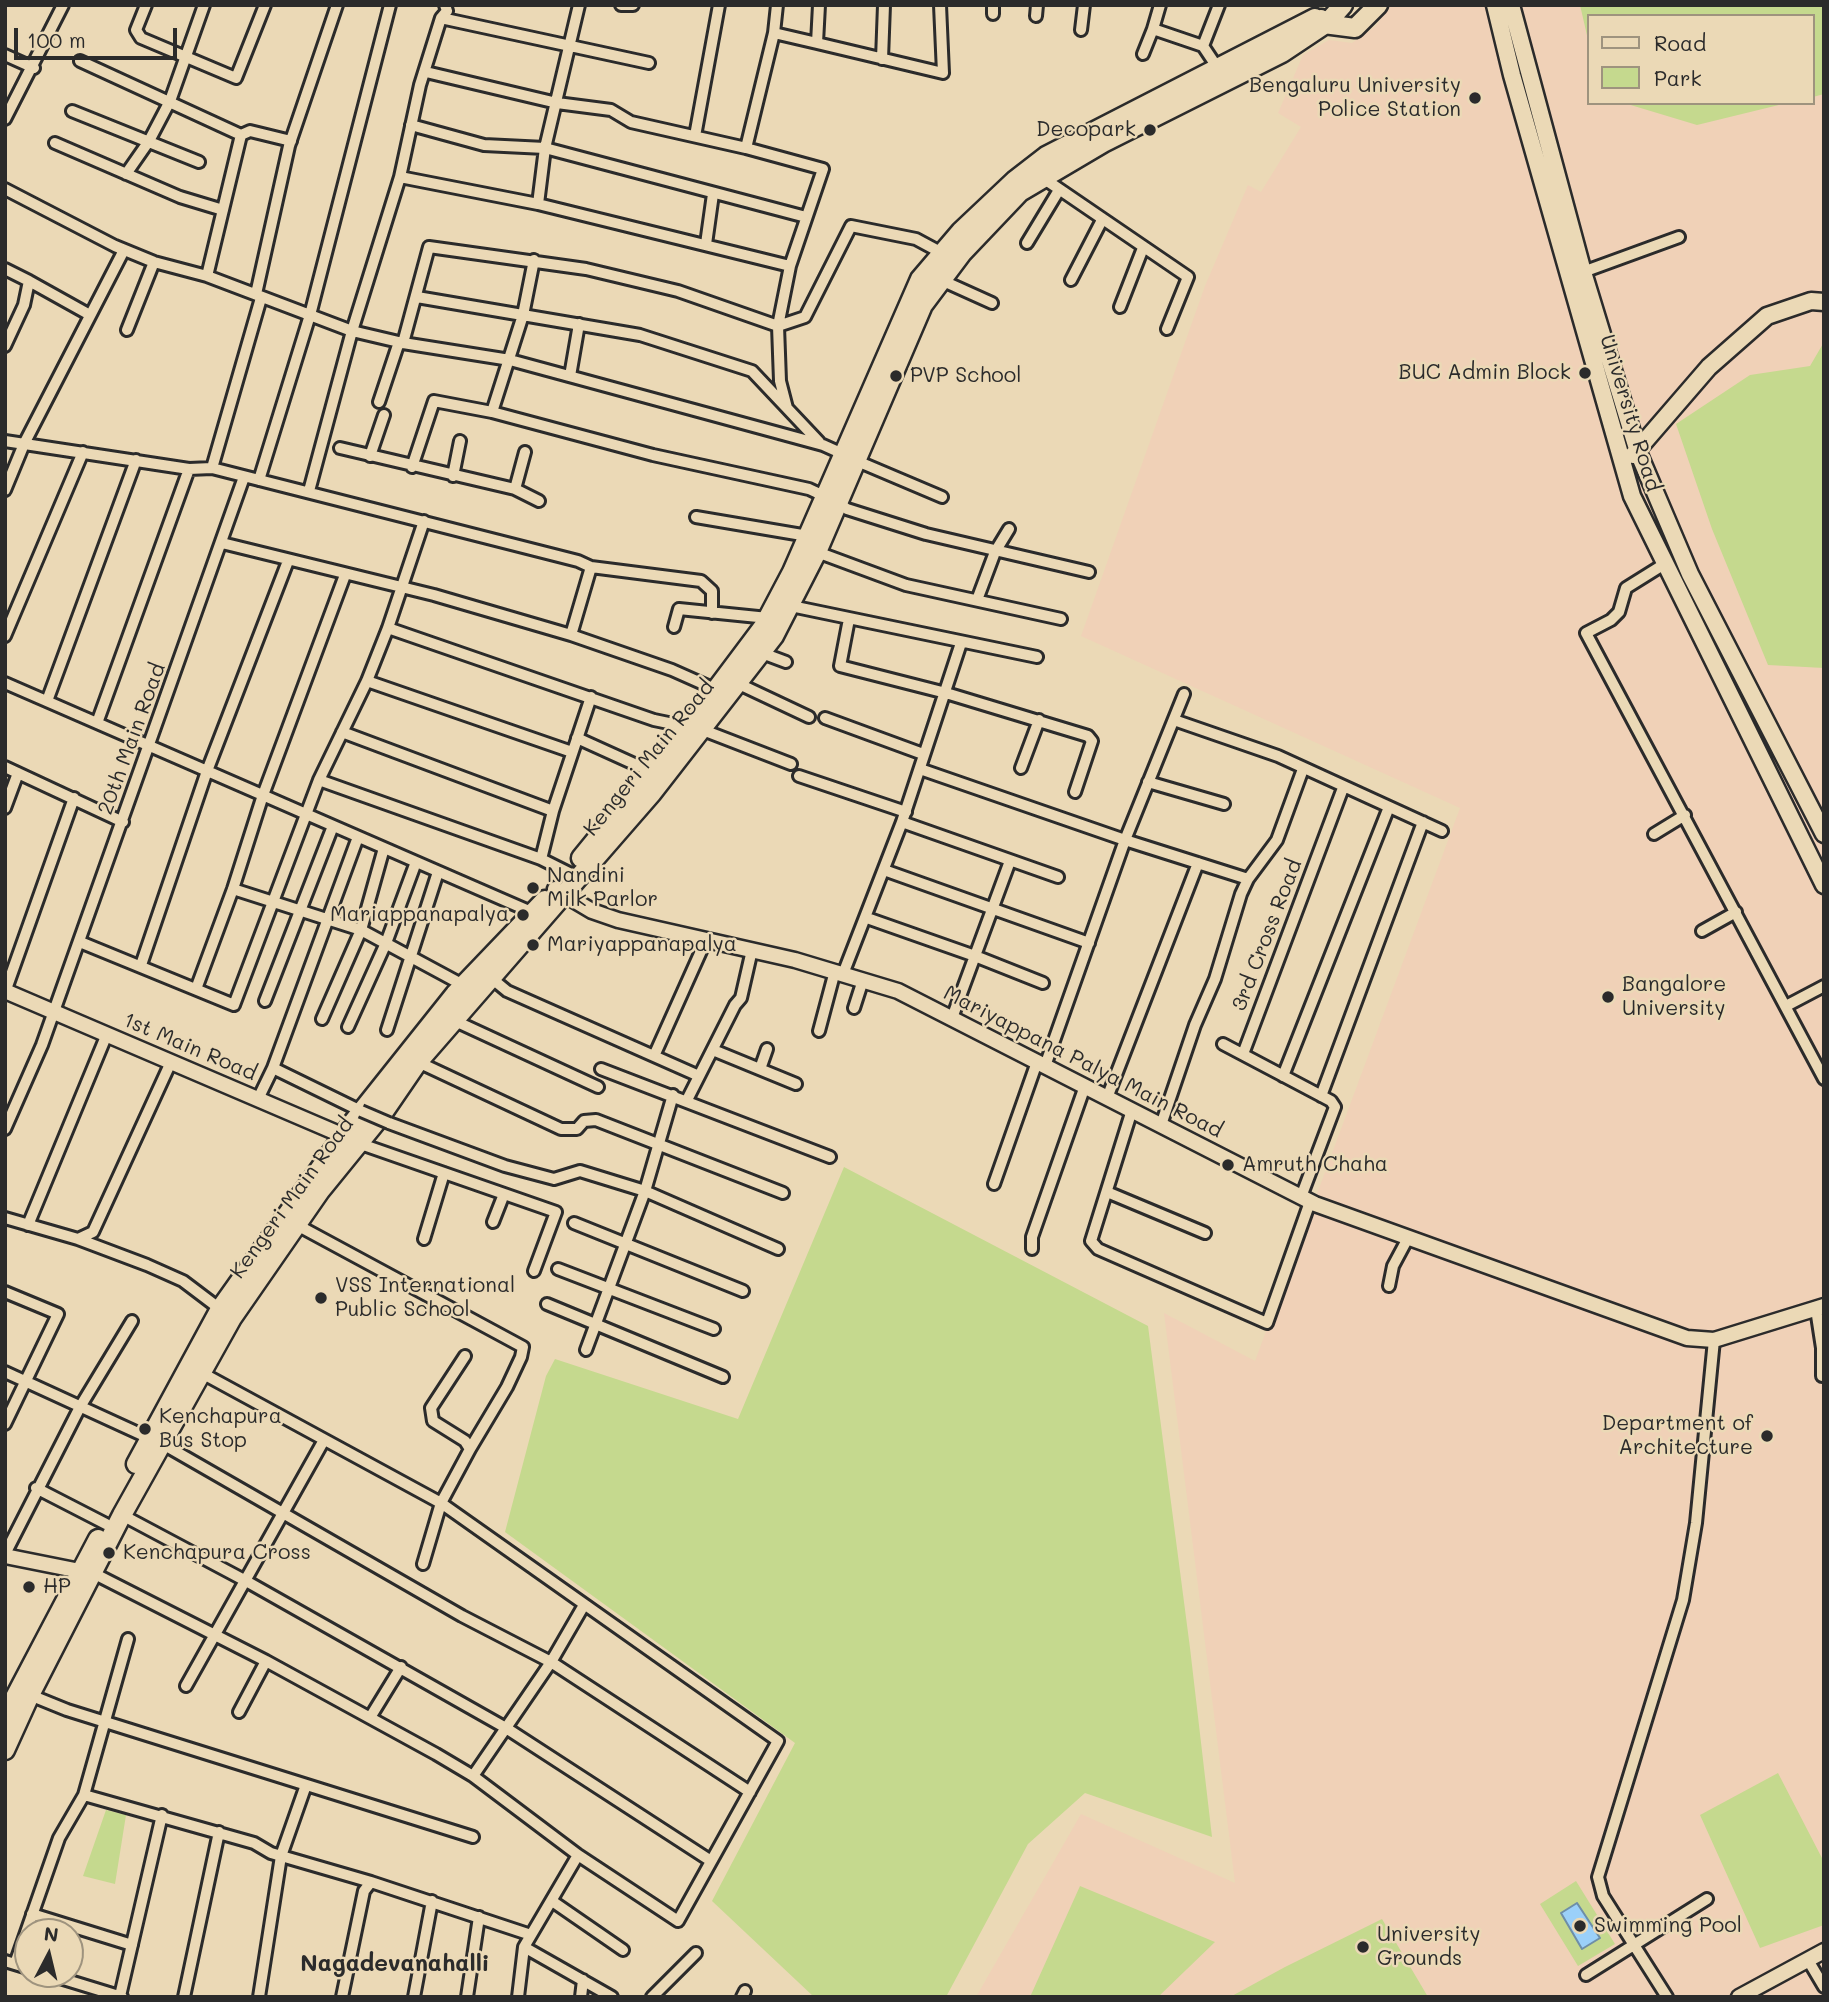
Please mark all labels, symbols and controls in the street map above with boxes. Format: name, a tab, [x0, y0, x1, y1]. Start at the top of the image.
scale bar	[18, 14, 180, 58]
legend	[1588, 14, 1815, 105]
text: 100 m	[27, 26, 86, 53]
text: Road	[1654, 29, 1706, 56]
text: Park	[1654, 64, 1702, 91]
place label: Bengaluru University Police Station	[1249, 73, 1461, 123]
marker: Bengaluru University Police Station	[1467, 90, 1483, 106]
place label: Decopark	[1036, 117, 1136, 143]
marker: Decopark	[1142, 122, 1158, 138]
street label: University Road	[1594, 332, 1666, 494]
place label: BUC Admin Block	[1399, 360, 1571, 386]
place label: PVP School	[910, 363, 1021, 389]
marker: BUC Admin Block	[1577, 365, 1593, 381]
marker: PVP School	[888, 368, 904, 384]
street label: 20th Main Road	[93, 660, 171, 818]
street label: Kengeri Main Road	[578, 675, 720, 841]
street label: 3rd Cross Road	[1227, 856, 1307, 1014]
place label: Nandini Milk Parlor	[547, 863, 658, 913]
marker: Nandini Milk Parlor	[525, 880, 541, 896]
place label: Mariappanapalya	[330, 902, 509, 928]
marker: Mariappanapalya	[515, 907, 531, 923]
place label: Mariyappanapalya	[547, 932, 737, 958]
marker: Mariyappanapalya	[525, 937, 541, 953]
place label: Bangalore University	[1622, 972, 1726, 1022]
street label: Mariyappana Palya Main Road	[939, 980, 1227, 1144]
marker: Bangalore University	[1600, 989, 1616, 1005]
street label: 1st Main Road	[120, 1008, 260, 1086]
street label: Kengeri Main Road	[225, 1112, 359, 1284]
place label: Amruth Chaha	[1242, 1152, 1388, 1178]
marker: Amruth Chaha	[1220, 1157, 1236, 1173]
place label: VSS International Public School	[335, 1273, 515, 1323]
marker: VSS International Public School	[313, 1290, 329, 1306]
place label: Kenchapura Bus Stop	[159, 1404, 282, 1454]
place label: Department of Architecture	[1602, 1411, 1753, 1461]
marker: Kenchapura Bus Stop	[137, 1421, 153, 1437]
marker: Department of Architecture	[1759, 1428, 1775, 1444]
place label: Kenchapura Cross	[123, 1540, 311, 1566]
marker: Kenchapura Cross	[101, 1545, 117, 1561]
place label: HP	[43, 1574, 71, 1600]
marker: HP	[21, 1579, 37, 1595]
place label: Swimming Pool	[1594, 1913, 1742, 1939]
north arrow	[14, 1918, 84, 1988]
marker: Swimming Pool	[1572, 1918, 1588, 1934]
text: N	[43, 1920, 60, 1947]
place label: University Grounds	[1377, 1922, 1481, 1972]
marker: University Grounds	[1355, 1939, 1371, 1955]
district label: Nagadevanahalli	[300, 1950, 490, 1978]

